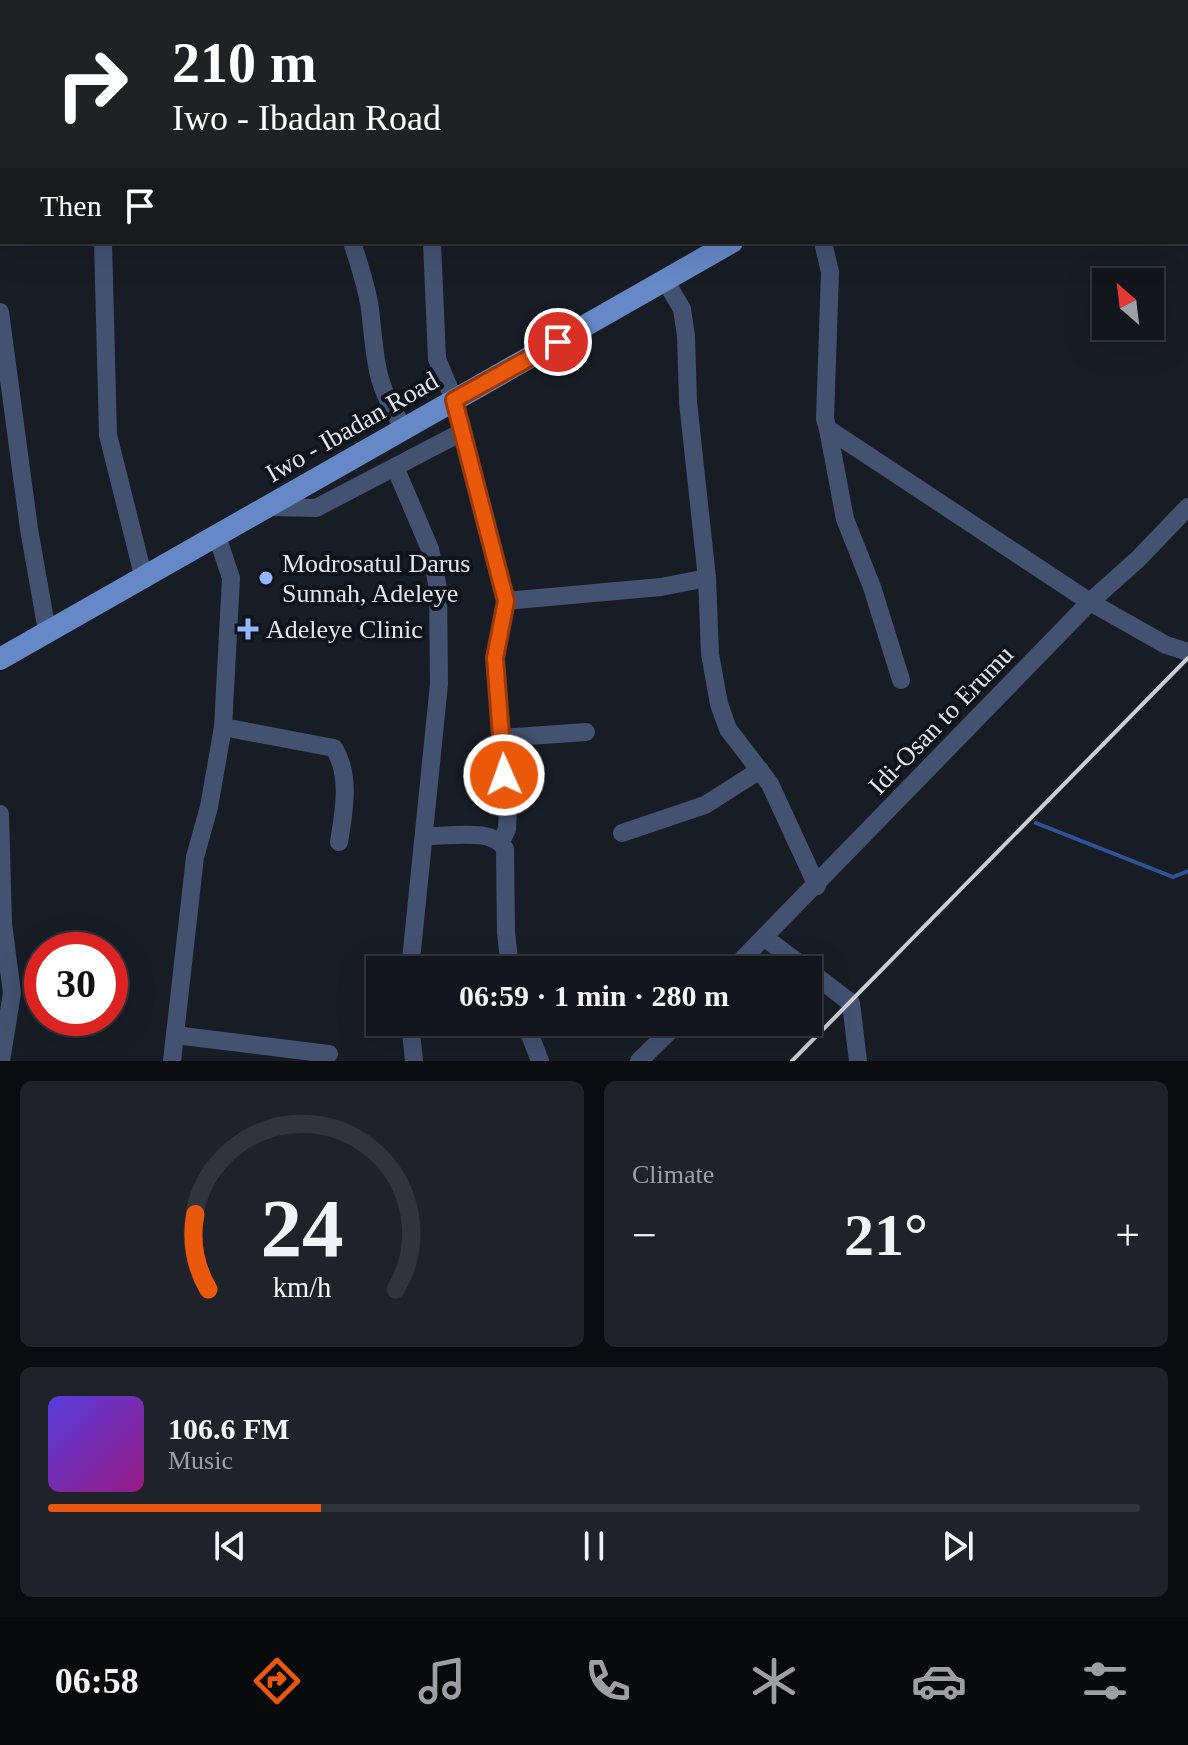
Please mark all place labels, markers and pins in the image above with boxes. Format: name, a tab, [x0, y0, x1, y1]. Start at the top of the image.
pin	[524, 308, 592, 376]
place label: Modrosatul Darus Sunnah, Adeleye	[282, 549, 470, 608]
marker: Modrosatul Darus Sunnah, Adeleye	[257, 569, 275, 587]
place label: Adeleye Clinic	[266, 615, 423, 644]
marker: Adeleye Clinic	[237, 618, 259, 640]

